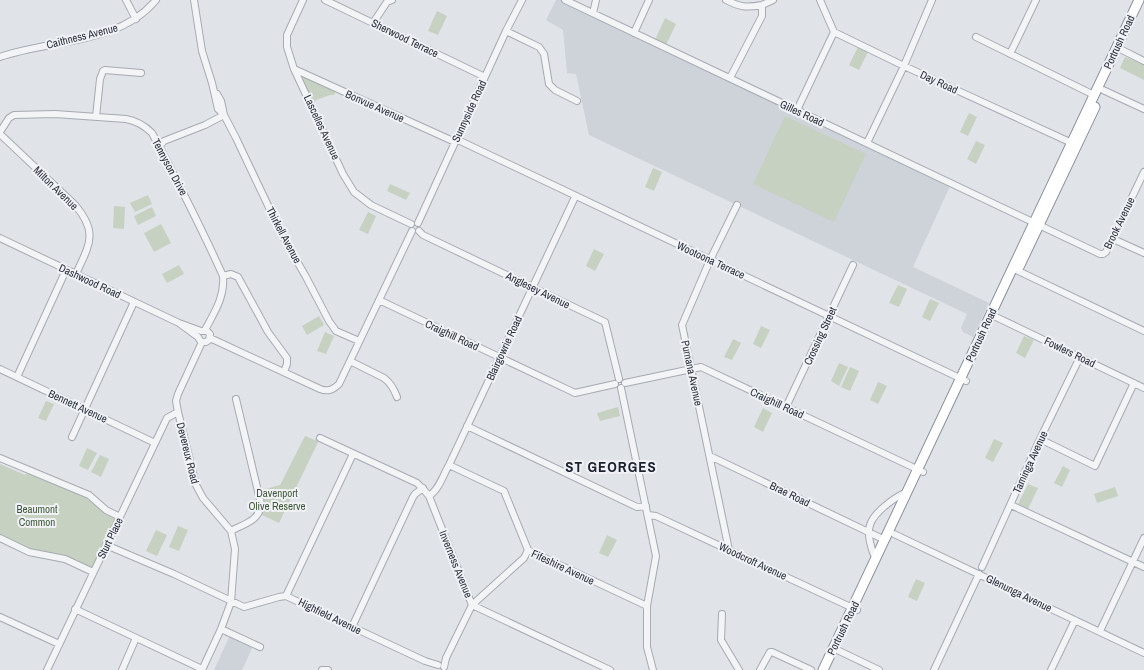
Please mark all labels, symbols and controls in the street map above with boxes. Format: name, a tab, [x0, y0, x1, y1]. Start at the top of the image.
street label: Portrush Road	[1100, 13, 1138, 71]
street label: Sherwood Terrace	[369, 16, 441, 60]
street label: Caithness Avenue	[45, 20, 119, 52]
street label: Day Road	[918, 67, 960, 97]
street label: Sunnyside Road	[449, 78, 489, 144]
street label: Bonvue Avenue	[343, 87, 407, 125]
street label: Lascelles Avenue	[301, 92, 343, 162]
street label: Gilles Road	[778, 97, 826, 129]
street label: Tennyson Drive	[149, 136, 191, 198]
street label: Milton Avenue	[31, 163, 81, 213]
street label: Brook Avenue	[1100, 195, 1138, 251]
street label: Thirkell Avenue	[263, 204, 305, 266]
street label: Wootoona Terrace	[675, 238, 747, 282]
street label: Dashwood Road	[57, 261, 123, 301]
street label: Anglesey Avenue	[503, 268, 572, 312]
street label: Crossing Street	[800, 304, 840, 367]
street label: Portrush Road	[962, 306, 1000, 364]
street label: Blairgowrie Road	[483, 313, 525, 383]
street label: Craighill Road	[423, 316, 481, 354]
street label: Fowlers Road	[1042, 334, 1098, 370]
street label: Purnana Avenue	[678, 339, 706, 407]
street label: Craighill Road	[748, 384, 806, 422]
street label: Bennett Avenue	[46, 386, 110, 426]
street label: Devereux Road	[174, 421, 202, 485]
street label: Taminga Avenue	[1009, 429, 1051, 495]
district label: ST GEORGES	[565, 456, 657, 477]
street label: Brae Road	[768, 478, 812, 510]
park label: Davenport Olive Reserve	[248, 486, 306, 513]
park label: Beaumont Common	[16, 502, 58, 529]
street label: Sturt Place	[94, 515, 126, 561]
street label: Inverness Avenue	[436, 528, 476, 600]
street label: Woodcroft Avenue	[717, 539, 789, 583]
street label: Fifeshire Avenue	[529, 546, 597, 588]
street label: Glenunga Avenue	[984, 571, 1054, 615]
street label: Highfield Avenue	[296, 595, 364, 637]
street label: Portrush Road	[824, 599, 862, 657]

